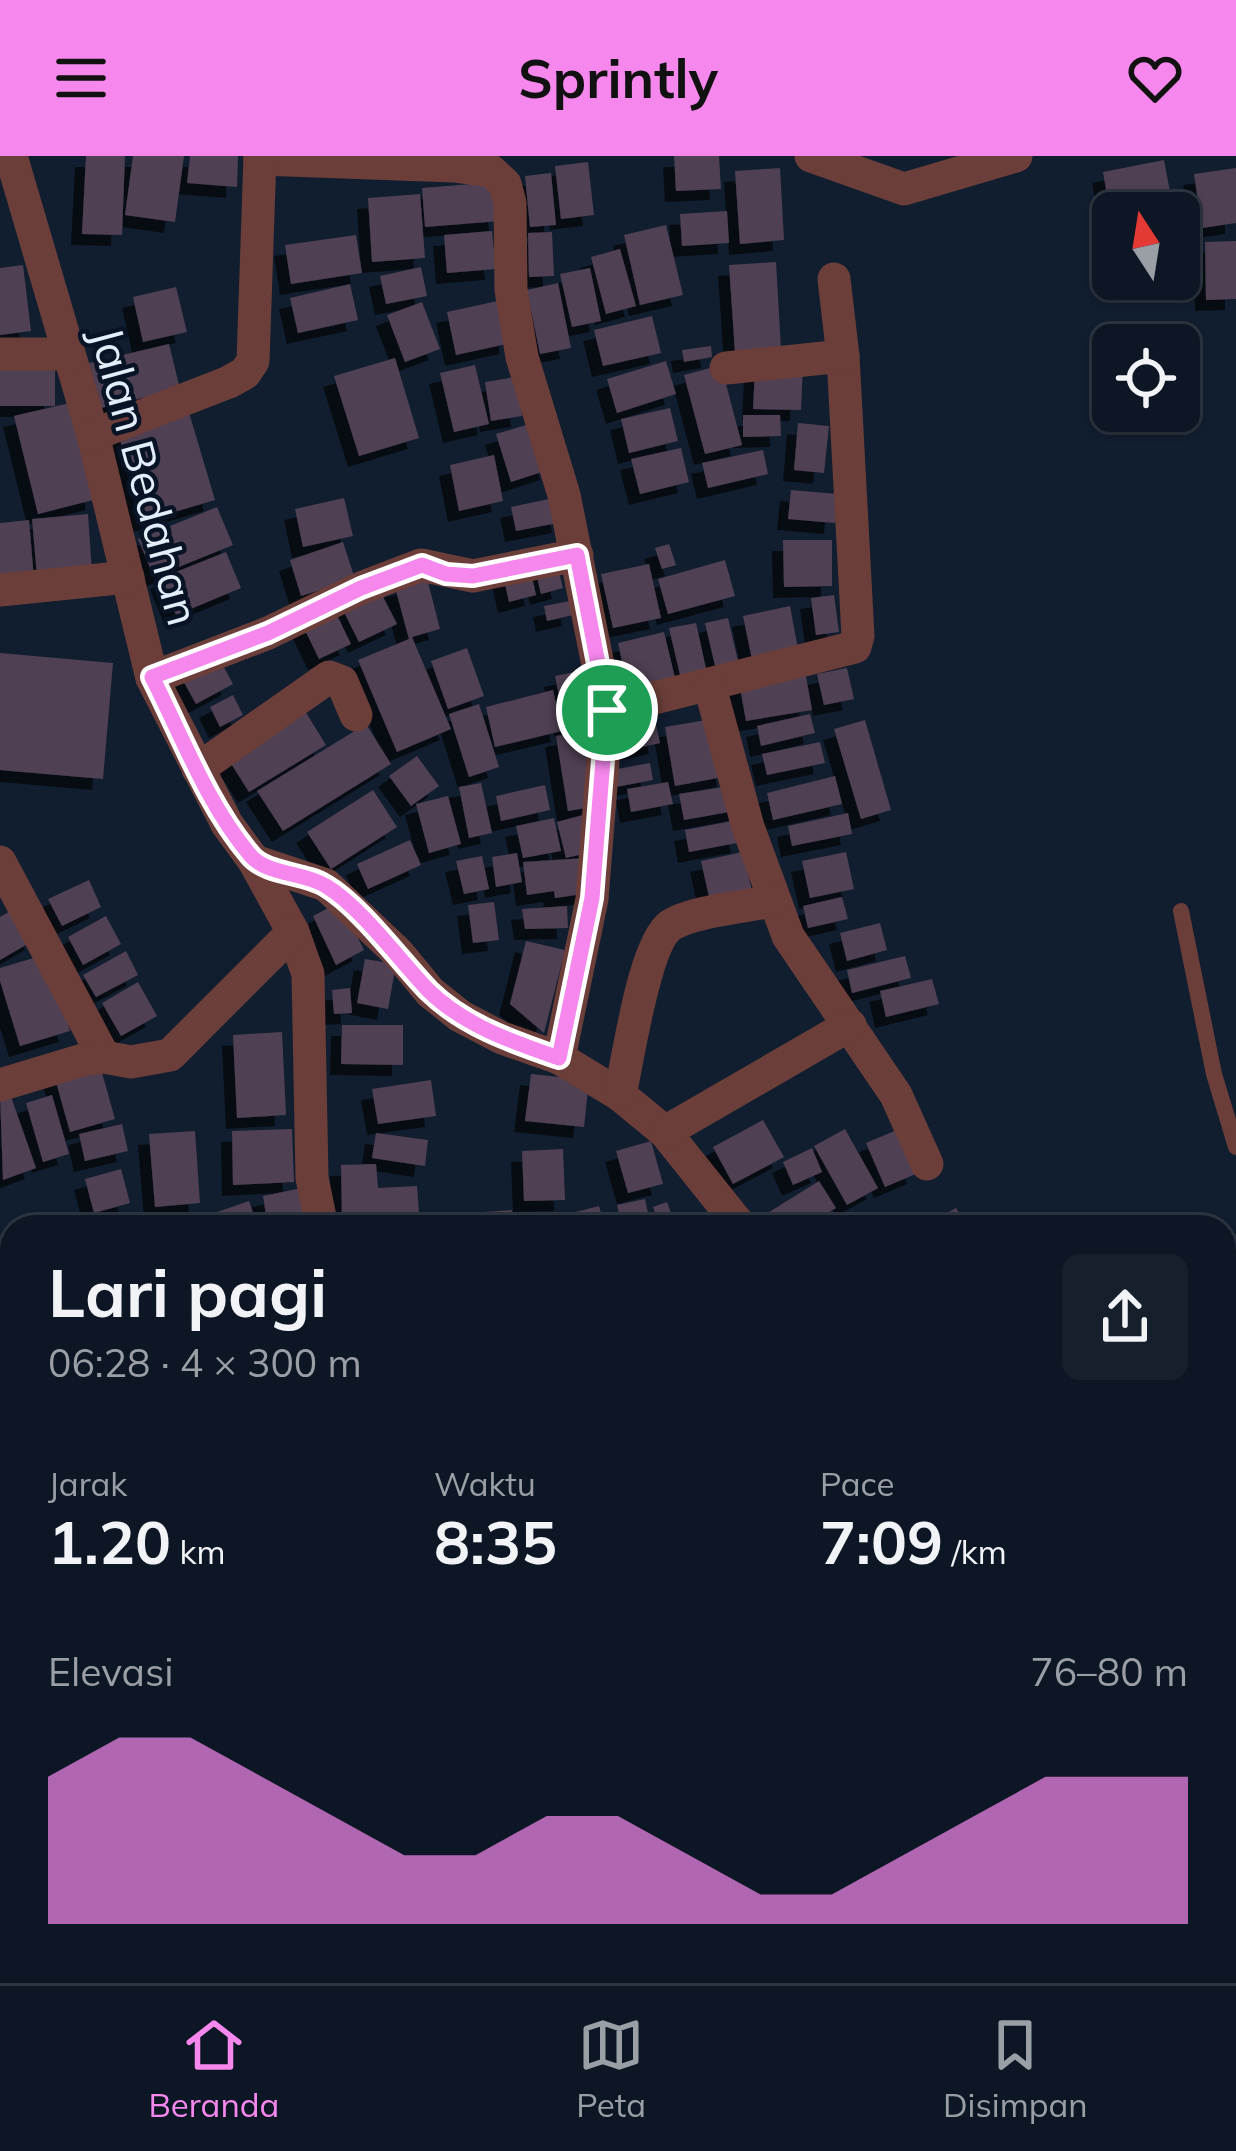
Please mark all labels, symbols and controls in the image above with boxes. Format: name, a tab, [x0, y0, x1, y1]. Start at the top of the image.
text: Sprintly	[518, 44, 718, 112]
icon: menu	[48, 45, 114, 111]
icon: heart	[1122, 45, 1188, 111]
north arrow	[1092, 192, 1200, 300]
map controls	[1092, 192, 1200, 432]
street label: Jalan Bedahan	[79, 320, 213, 631]
button: locate	[1092, 324, 1200, 432]
pin	[556, 659, 658, 761]
icon: arrive	[574, 677, 640, 743]
text: Lari pagi	[48, 1251, 327, 1334]
button: share	[1062, 1254, 1188, 1380]
text: 06:28 · 4 × 300 m	[48, 1338, 362, 1387]
text: Jarak	[48, 1463, 127, 1504]
text: Waktu	[434, 1463, 536, 1504]
text: Pace	[820, 1463, 894, 1504]
text: 1.20	[48, 1504, 171, 1579]
text: 8:35	[434, 1504, 557, 1579]
text: 7:09	[820, 1504, 943, 1579]
text: km	[171, 1531, 225, 1572]
text: /km	[943, 1531, 1007, 1572]
text: Elevasi	[48, 1647, 174, 1696]
text: 76–80 m	[1030, 1647, 1188, 1696]
tab: Beranda	[148, 2012, 279, 2125]
tab: Peta	[576, 2012, 646, 2125]
tab: Disimpan	[943, 2012, 1088, 2125]

